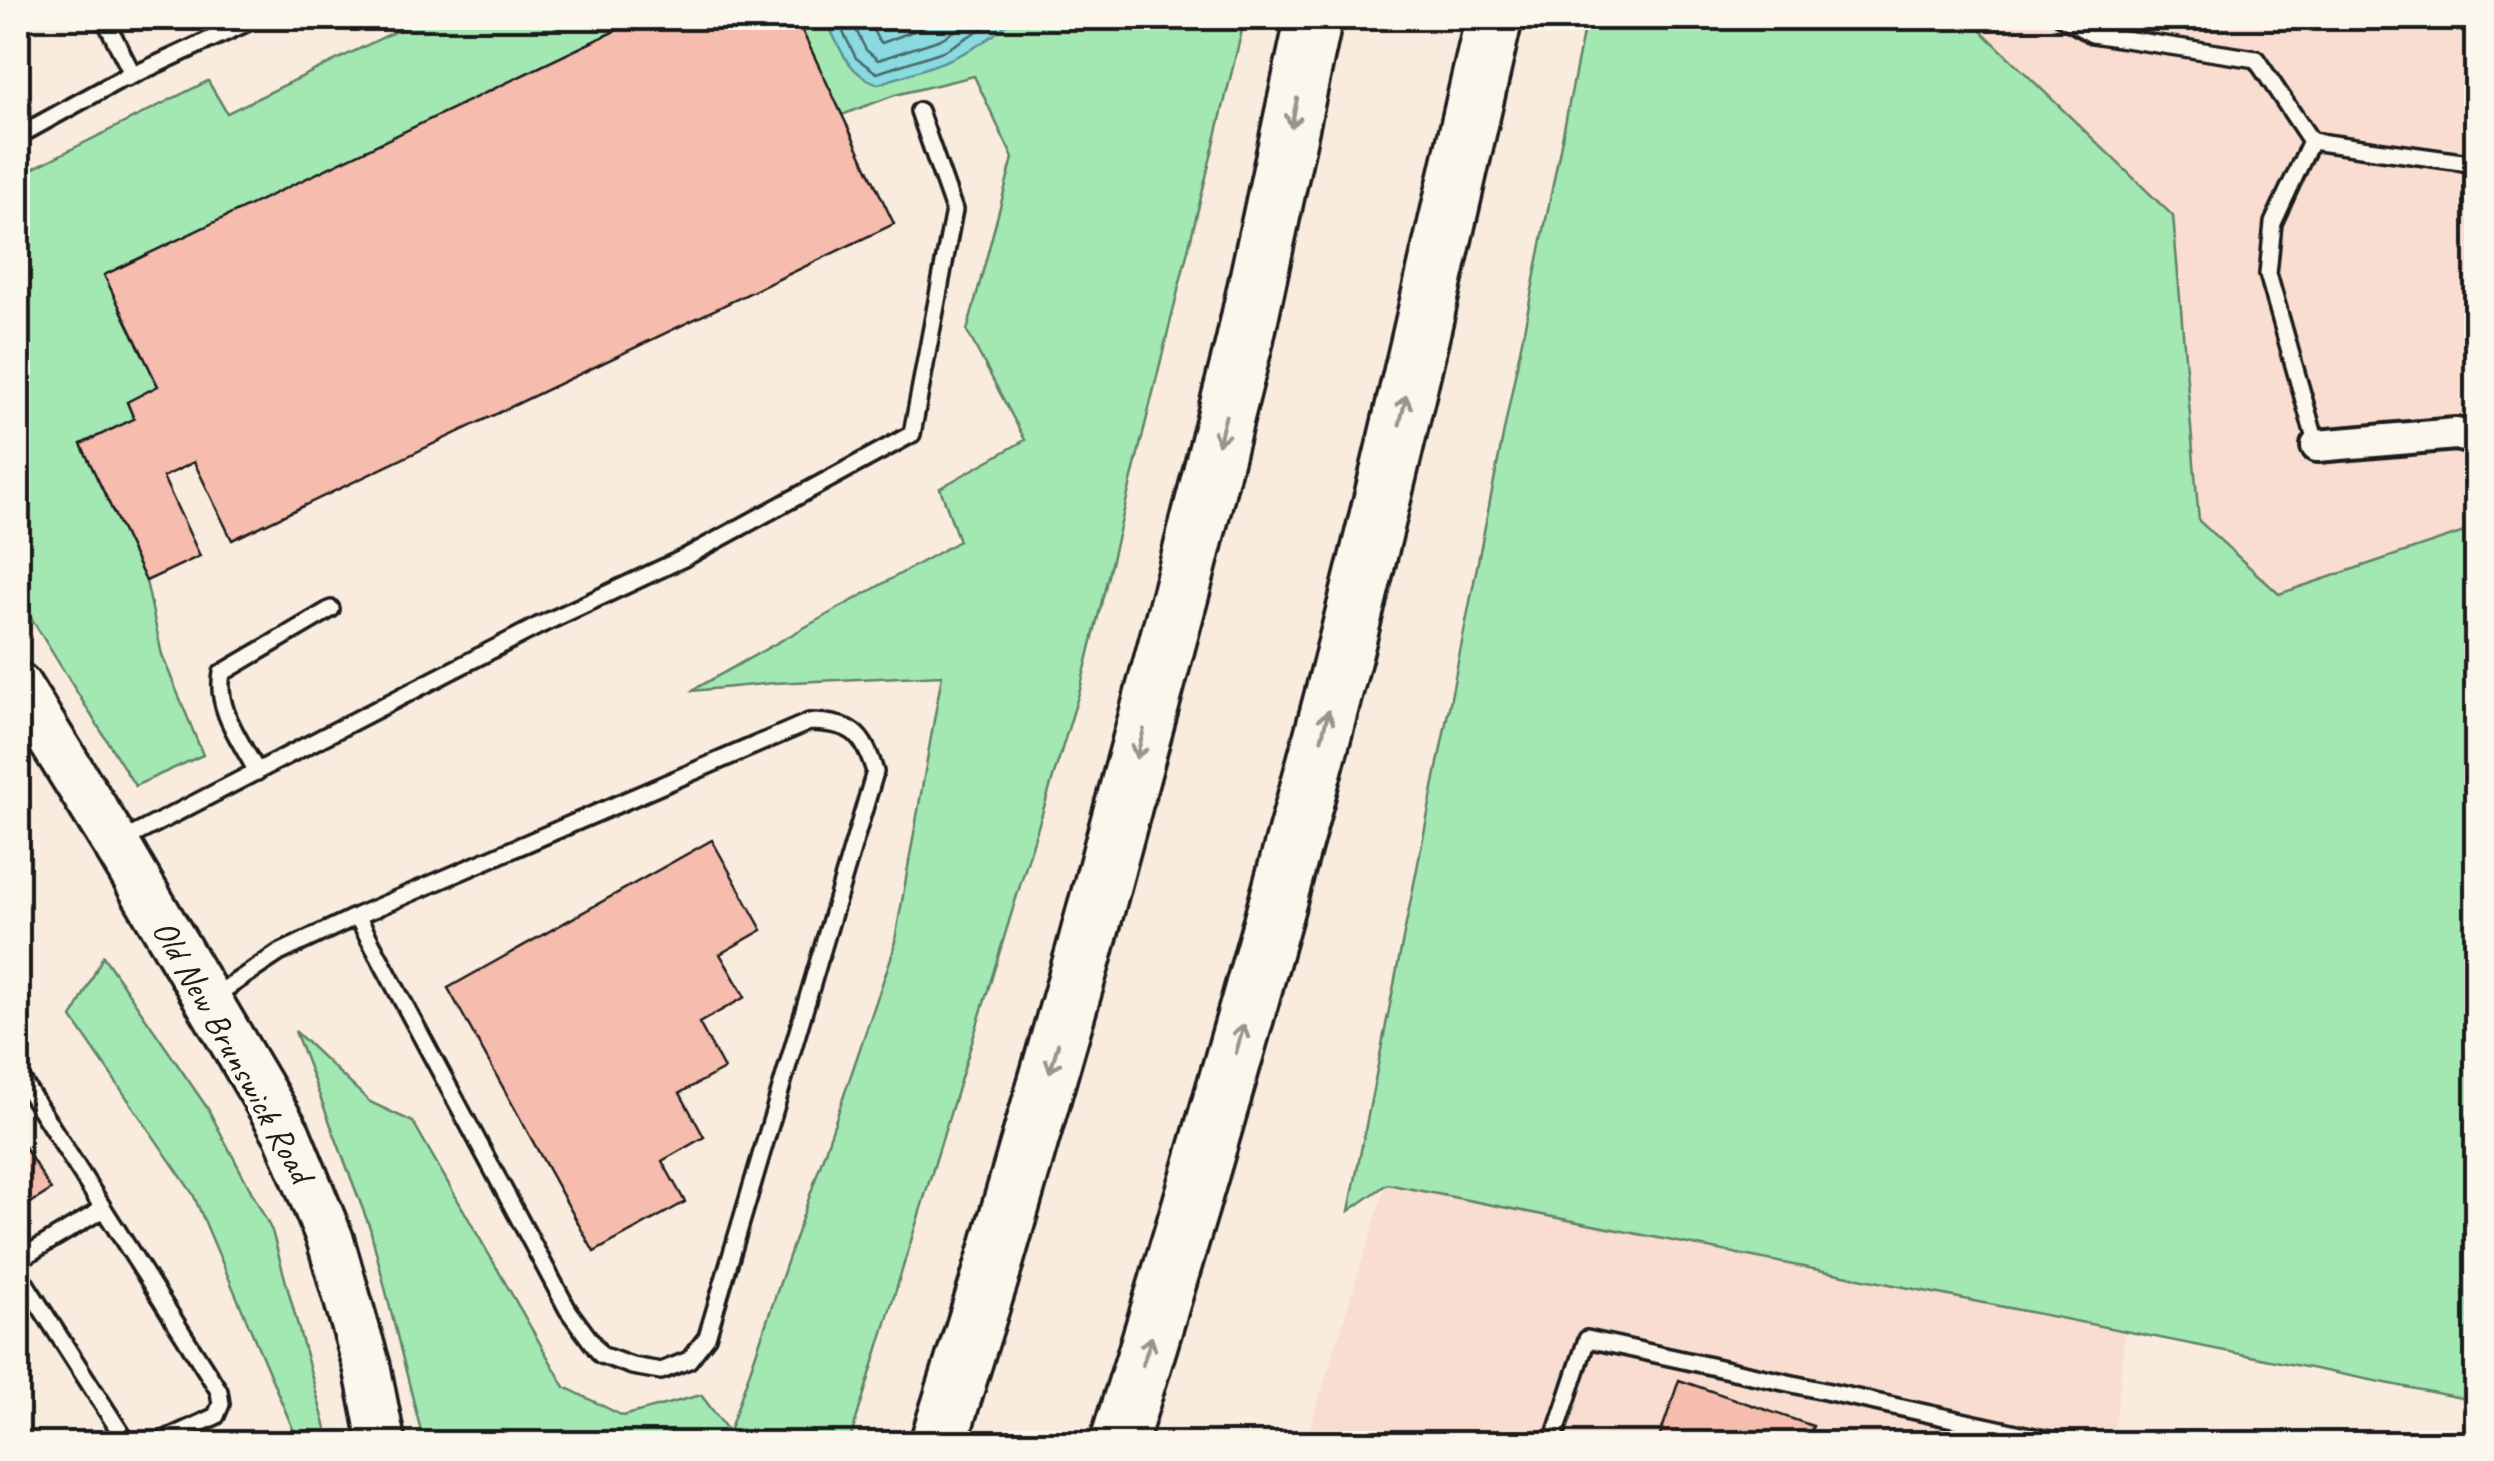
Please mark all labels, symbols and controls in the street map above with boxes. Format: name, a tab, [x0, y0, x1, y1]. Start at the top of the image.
one-way arrow	[1283, 96, 1302, 128]
one-way arrow	[1395, 395, 1413, 427]
one-way arrow	[1212, 414, 1231, 445]
one-way arrow	[1317, 710, 1335, 742]
one-way arrow	[1130, 728, 1149, 759]
street label: Old New Brunswick Road	[142, 912, 326, 1195]
one-way arrow	[1231, 1024, 1250, 1055]
one-way arrow	[1044, 1041, 1062, 1073]
one-way arrow	[1140, 1335, 1158, 1367]

